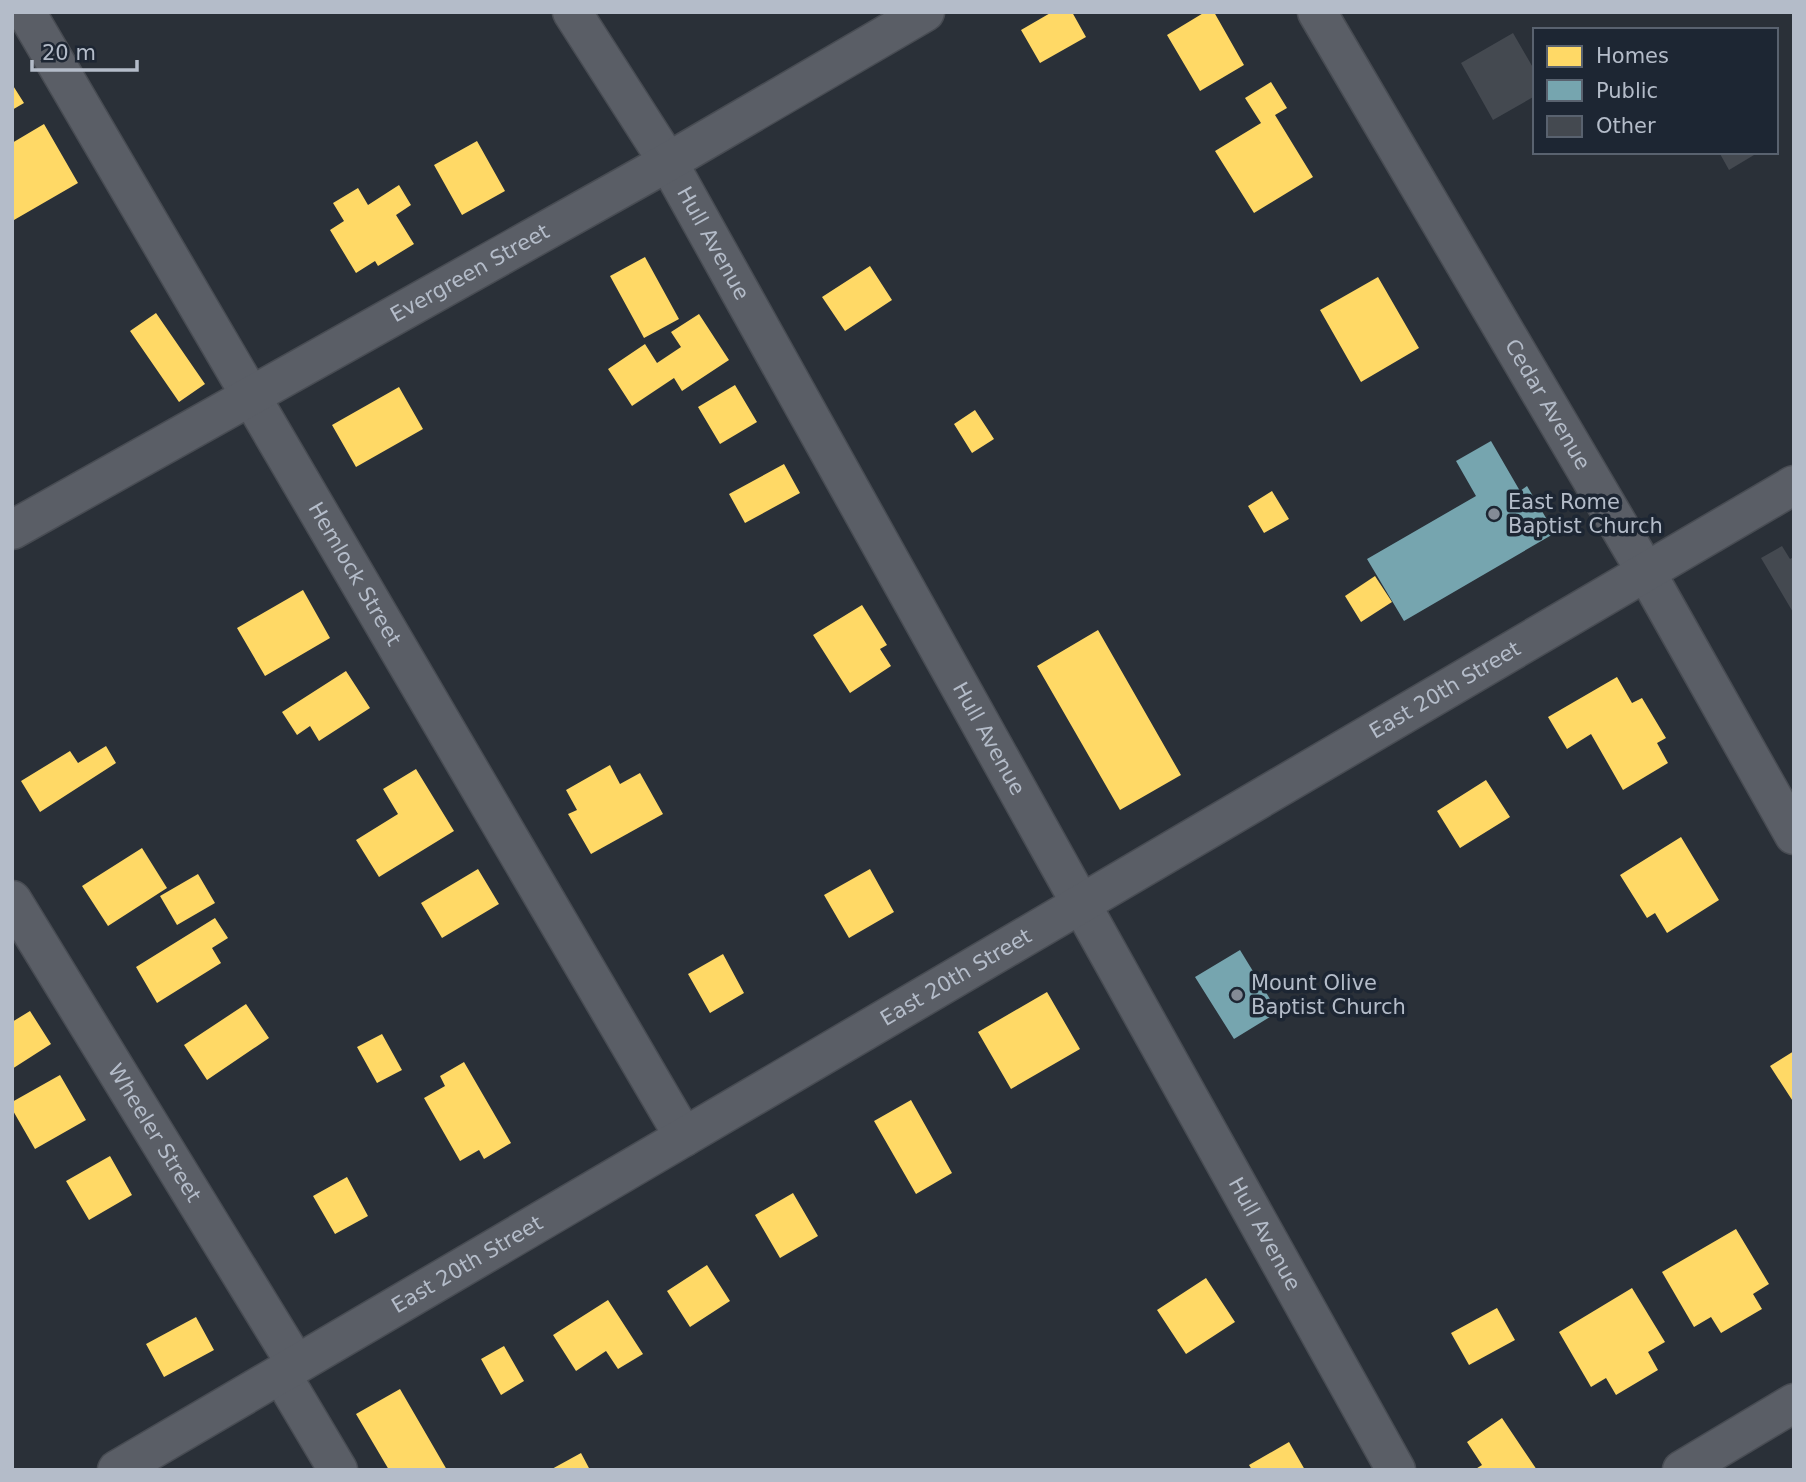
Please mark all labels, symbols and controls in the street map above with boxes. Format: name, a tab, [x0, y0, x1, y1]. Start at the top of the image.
scale bar	[32, 28, 136, 72]
legend	[1533, 28, 1778, 154]
text: 20 m	[42, 41, 96, 65]
text: Homes	[1596, 44, 1669, 68]
text: Public	[1596, 79, 1658, 103]
text: Other	[1596, 114, 1656, 138]
street label: Hull Avenue	[672, 183, 754, 304]
street label: Evergreen Street	[386, 219, 553, 327]
street label: Cedar Avenue	[1500, 335, 1595, 474]
place label: East Rome Baptist Church	[1508, 490, 1663, 538]
street label: Hemlock Street	[303, 498, 406, 650]
marker: East Rome Baptist Church	[1486, 506, 1502, 522]
street label: East 20th Street	[1365, 636, 1525, 744]
street label: Hull Avenue	[948, 678, 1030, 799]
street label: East 20th Street	[876, 924, 1036, 1031]
place label: Mount Olive Baptist Church	[1251, 971, 1406, 1019]
marker: Mount Olive Baptist Church	[1229, 987, 1245, 1003]
street label: Wheeler Street	[103, 1059, 206, 1206]
street label: Hull Avenue	[1224, 1173, 1306, 1295]
street label: East 20th Street	[387, 1211, 547, 1318]

